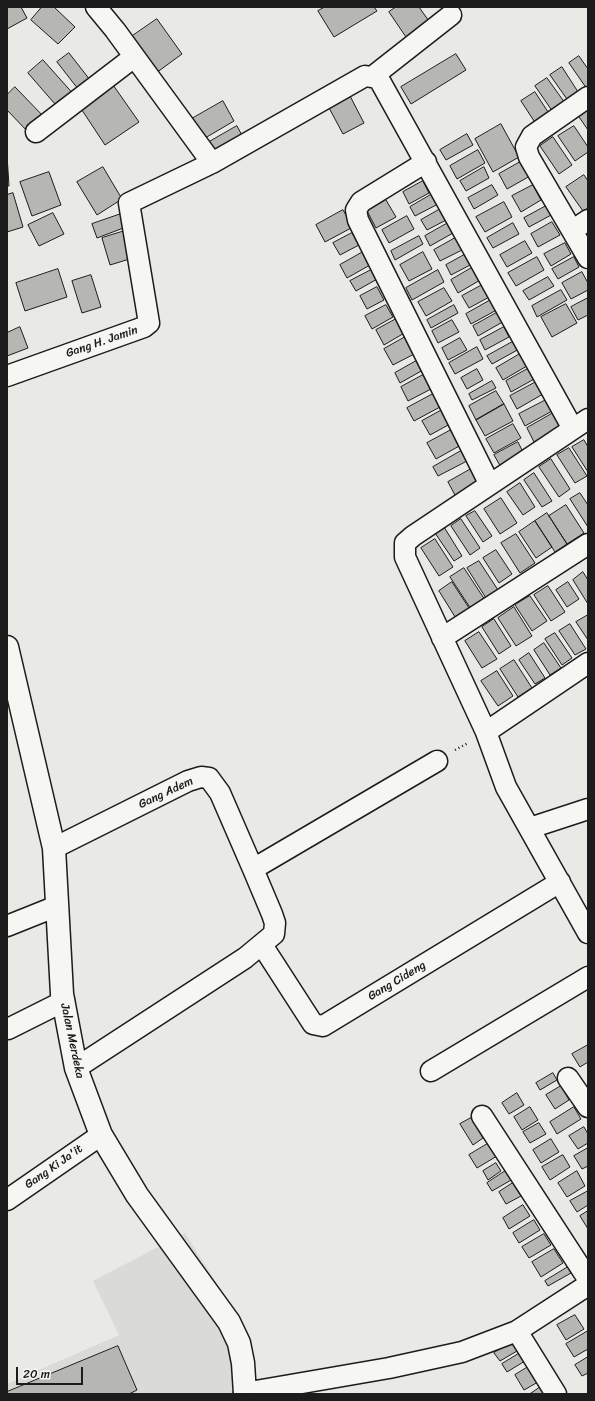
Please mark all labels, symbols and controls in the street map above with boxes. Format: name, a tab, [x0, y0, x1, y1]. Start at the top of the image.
street label: Gang H. Jamin	[64, 323, 140, 361]
street label: Gang Adem	[136, 774, 196, 812]
street label: Gang Cideng	[365, 958, 429, 1004]
street label: Jalan Merdeka	[57, 1002, 87, 1080]
street label: Gang Ki Ja'it	[22, 1142, 86, 1192]
scale bar	[18, 1359, 85, 1385]
text: 20 m	[23, 1363, 50, 1385]

